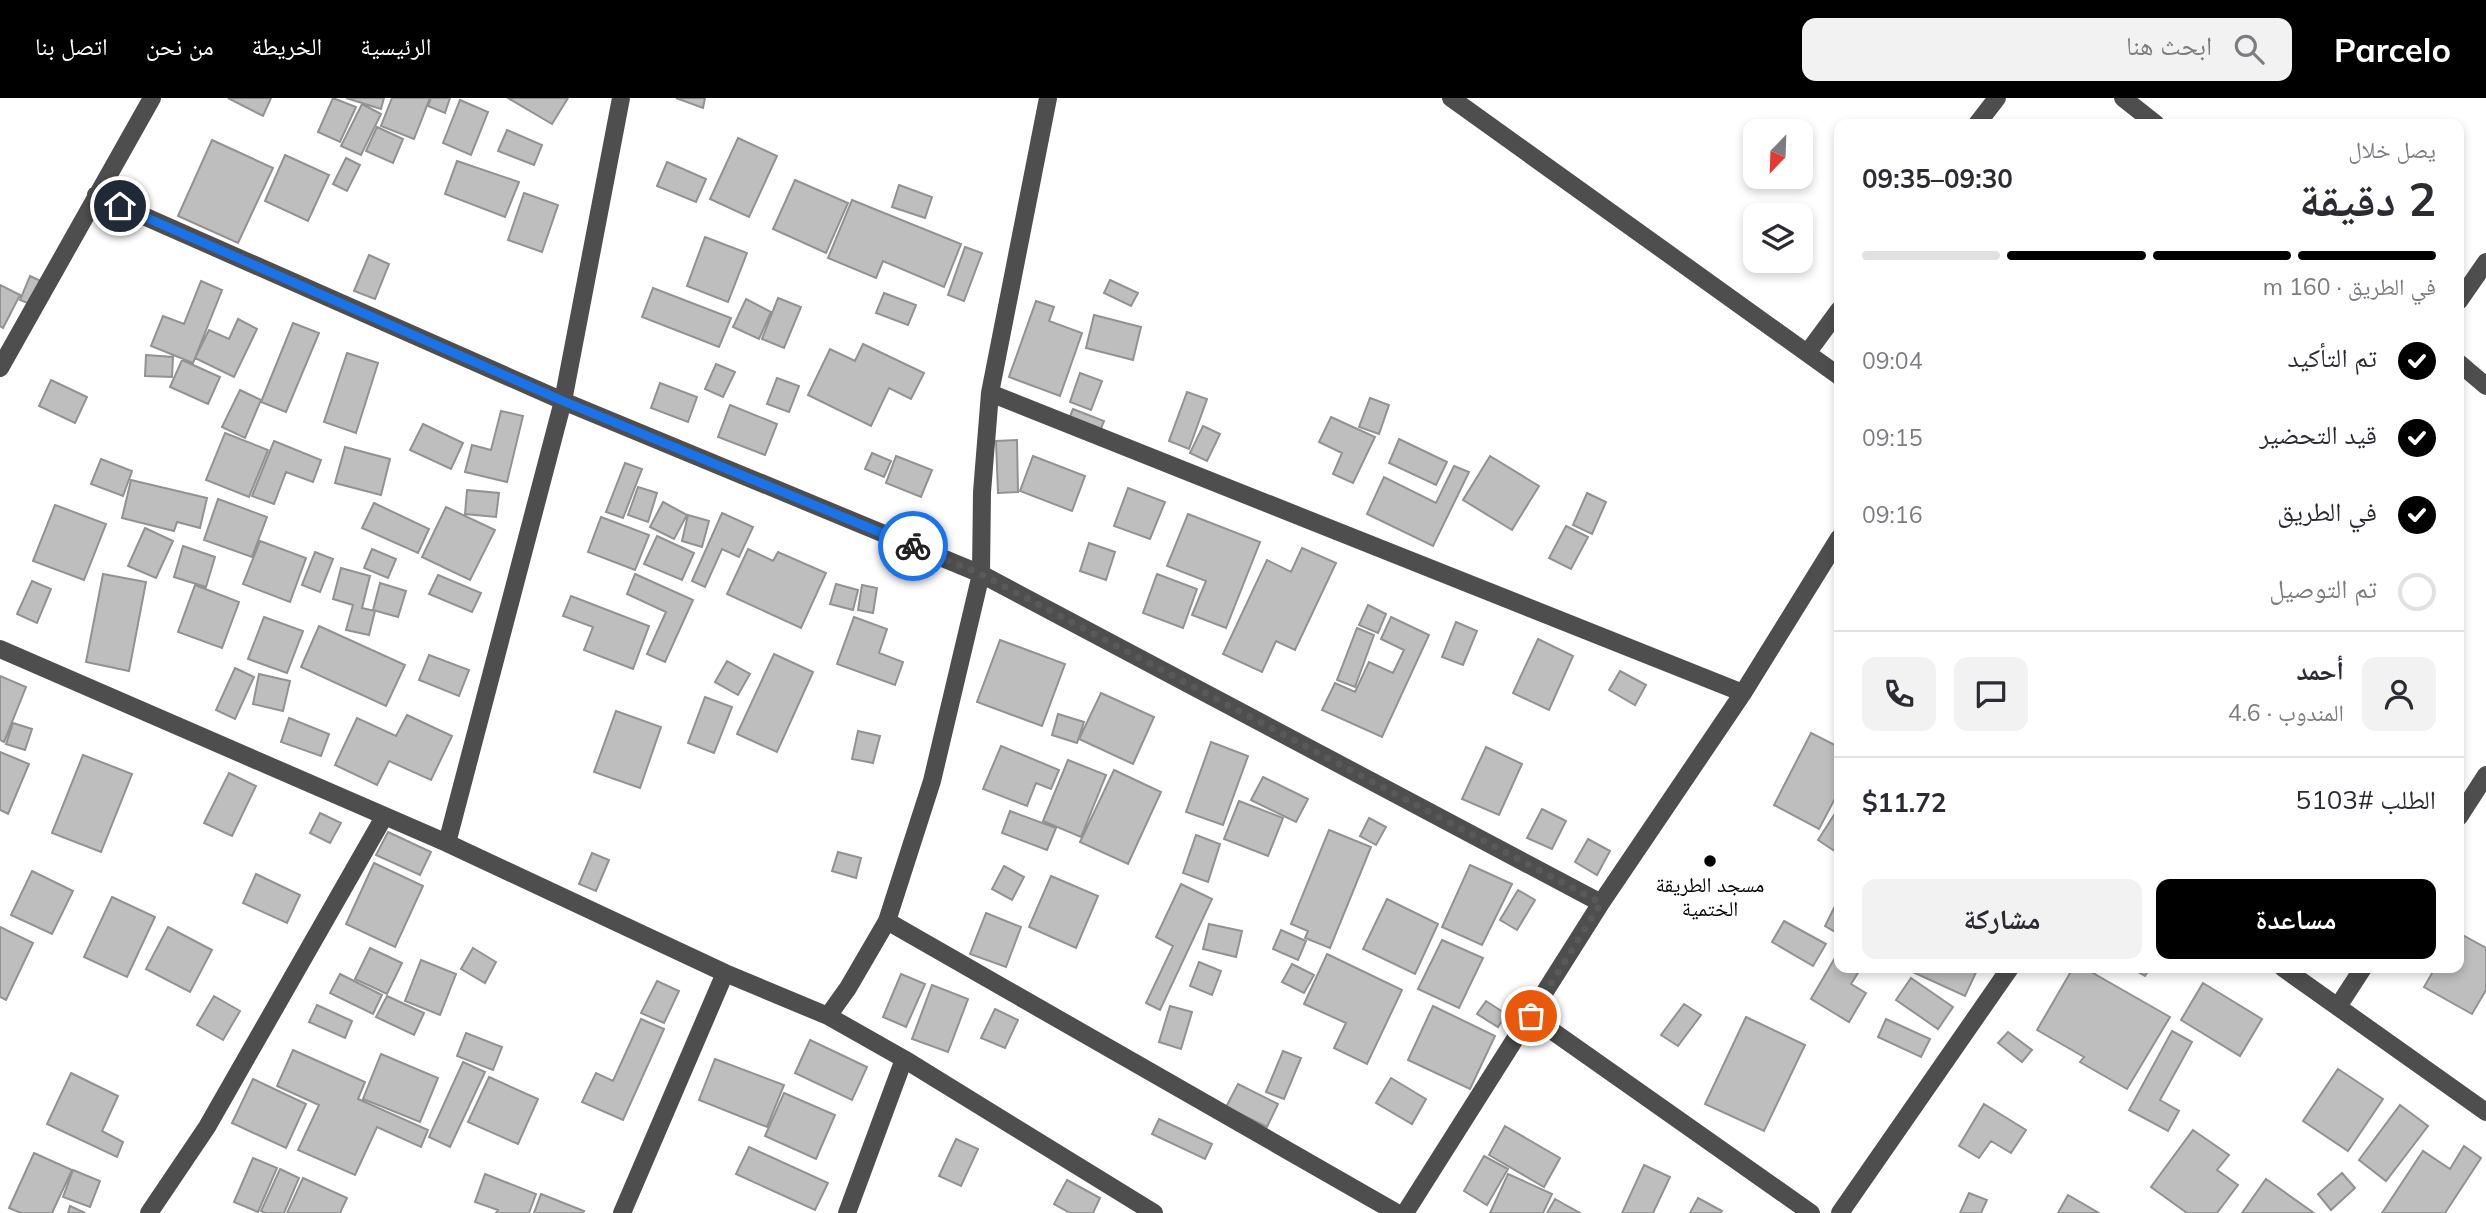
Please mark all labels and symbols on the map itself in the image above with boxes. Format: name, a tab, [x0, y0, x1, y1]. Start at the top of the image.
north arrow	[1743, 119, 1813, 189]
pin	[90, 176, 150, 236]
courier	[878, 511, 948, 581]
marker: مسجد الطريقة الختمية	[1702, 853, 1718, 869]
place label: مسجد الطريقة الختمية	[1656, 871, 1764, 921]
pin	[1501, 986, 1561, 1046]

